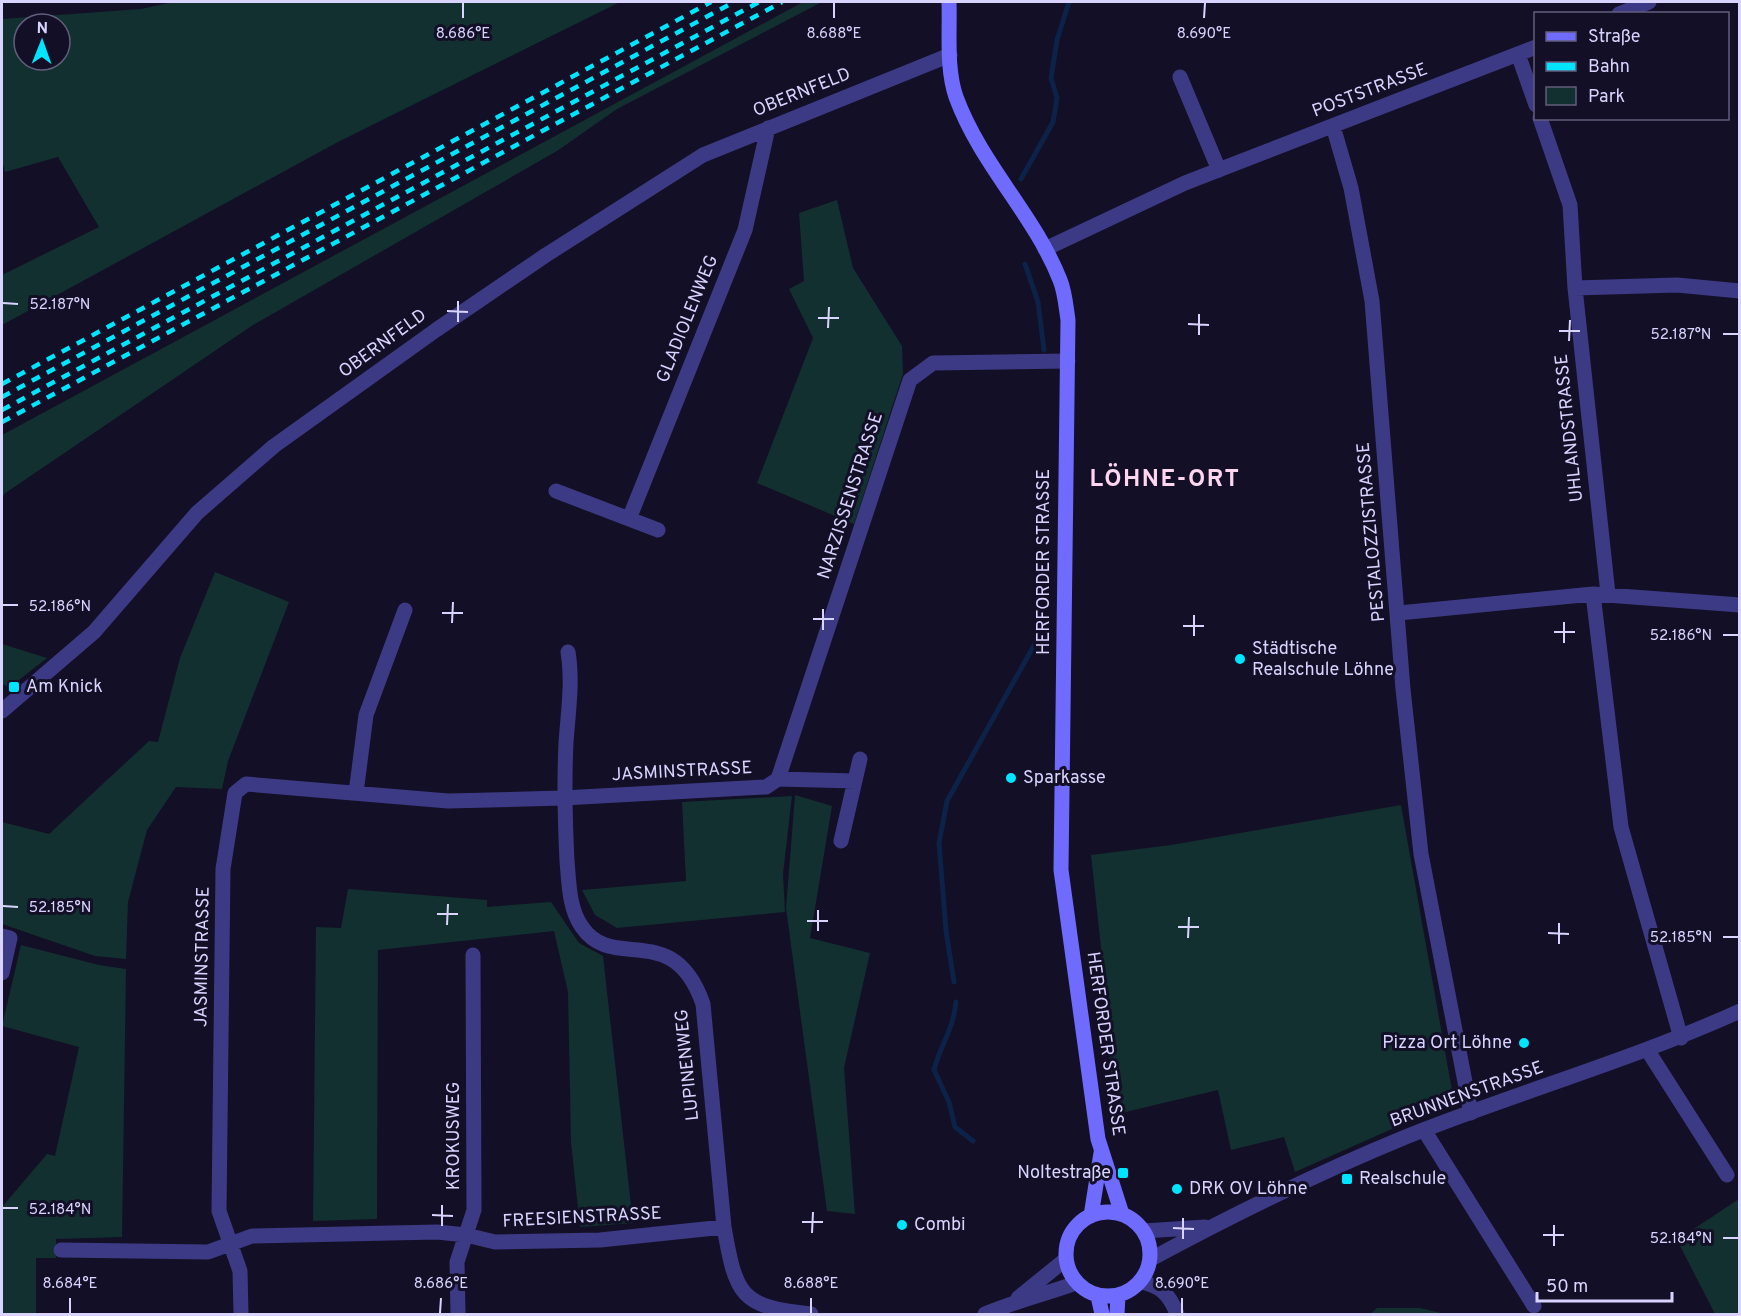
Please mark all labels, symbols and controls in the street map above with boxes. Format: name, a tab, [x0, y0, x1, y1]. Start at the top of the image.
north arrow	[12, 12, 72, 72]
legend	[1534, 12, 1729, 120]
text: N	[36, 19, 48, 39]
text: 8.686°E	[436, 25, 490, 44]
text: 8.688°E	[807, 25, 861, 44]
text: 8.690°E	[1177, 25, 1231, 44]
text: Straße	[1588, 26, 1640, 49]
text: Bahn	[1588, 56, 1630, 79]
street label: POSTSTRASSE	[1309, 58, 1431, 124]
street label: OBERNFELD	[750, 63, 854, 123]
text: Park	[1588, 86, 1625, 109]
street label: GLADIOLENWEG	[652, 252, 724, 386]
text: 52.187°N	[30, 296, 91, 315]
street label: OBERNFELD	[334, 304, 432, 384]
text: 52.187°N	[1651, 326, 1712, 345]
street label: UHLANDSTRASSE	[1551, 353, 1589, 503]
street label: NARZISSENSTRASSE	[813, 410, 889, 582]
street label: PESTALOZZISTRASSE	[1353, 441, 1391, 623]
district label: LÖHNE-ORT	[1090, 463, 1240, 495]
street label: HERFORDER STRASSE	[1033, 469, 1056, 655]
text: 52.186°N	[29, 598, 91, 617]
text: 52.186°N	[1650, 627, 1712, 646]
place label: Städtische Realschule Löhne	[1252, 638, 1394, 682]
marker: Städtische Realschule Löhne	[1233, 652, 1247, 666]
place label: Am Knick	[26, 676, 103, 699]
marker: Am Knick	[7, 680, 21, 694]
street label: JASMINSTRASSE	[611, 757, 753, 787]
place label: Sparkasse	[1023, 767, 1106, 790]
marker: Sparkasse	[1004, 771, 1018, 785]
street label: JASMINSTRASSE	[190, 887, 216, 1027]
text: 52.185°N	[29, 899, 91, 918]
text: 52.185°N	[1650, 929, 1712, 948]
street label: HERFORDER STRASSE	[1081, 950, 1129, 1138]
street label: LUPINENWEG	[671, 1008, 705, 1122]
place label: Pizza Ort Löhne	[1382, 1032, 1512, 1055]
marker: Pizza Ort Löhne	[1517, 1036, 1531, 1050]
street label: BRUNNENSTRASSE	[1387, 1057, 1547, 1133]
street label: KROKUSWEG	[443, 1082, 466, 1190]
place label: Noltestraße	[1017, 1162, 1111, 1185]
marker: Noltestraße	[1116, 1166, 1130, 1180]
place label: Realschule	[1359, 1168, 1446, 1191]
marker: Realschule	[1340, 1172, 1354, 1186]
place label: DRK OV Löhne	[1189, 1178, 1307, 1201]
marker: DRK OV Löhne	[1170, 1182, 1184, 1196]
text: 52.184°N	[29, 1201, 91, 1220]
street label: FREESIENSTRASSE	[502, 1202, 662, 1234]
place label: Combi	[914, 1214, 966, 1237]
marker: Combi	[895, 1218, 909, 1232]
text: 52.184°N	[1650, 1230, 1712, 1249]
scale bar	[1537, 1265, 1672, 1303]
text: 8.684°E	[42, 1275, 98, 1294]
text: 8.686°E	[414, 1275, 468, 1294]
text: 8.688°E	[784, 1275, 838, 1294]
text: 8.690°E	[1155, 1275, 1209, 1294]
text: 50 m	[1546, 1276, 1588, 1299]

